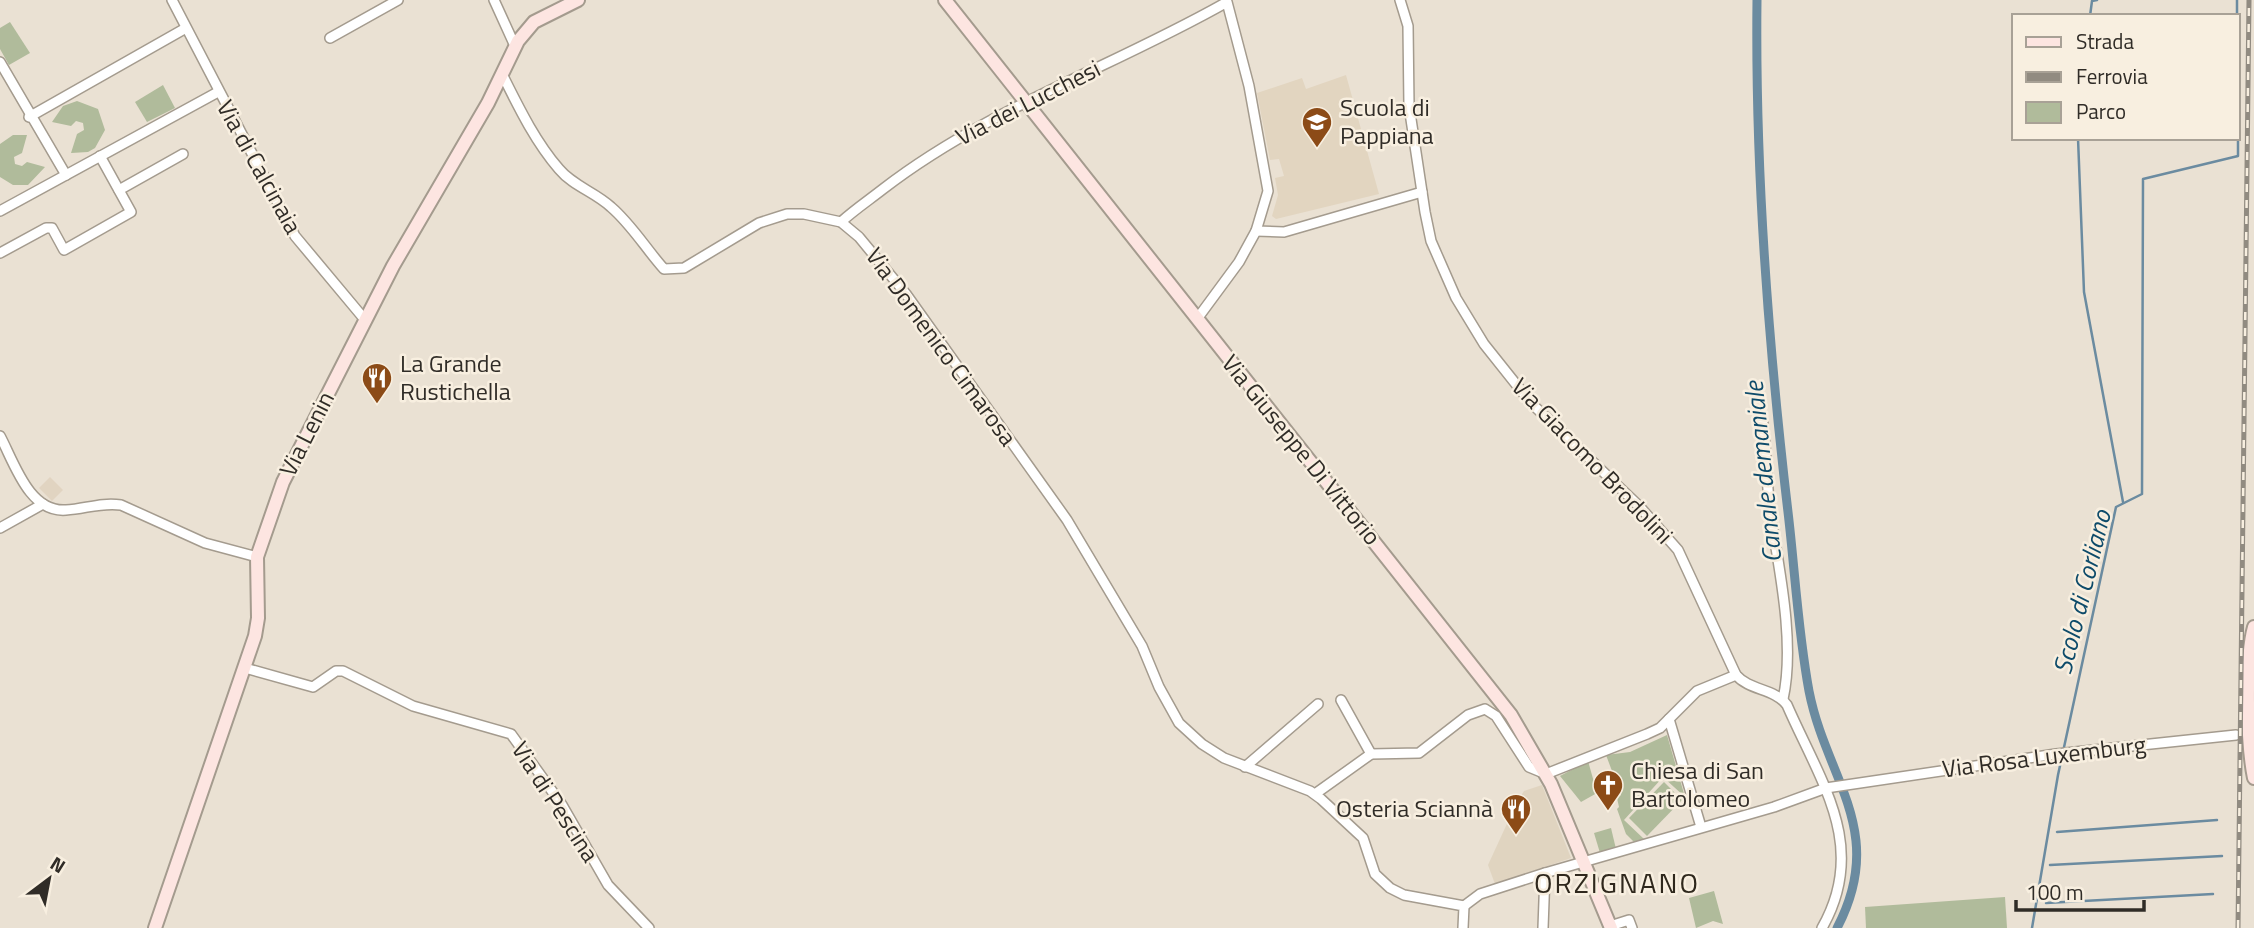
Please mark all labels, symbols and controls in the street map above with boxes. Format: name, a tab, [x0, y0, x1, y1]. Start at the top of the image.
legend	[2012, 14, 2240, 140]
text: Strada	[2076, 25, 2134, 57]
street label: Via dei Lucchesi	[949, 50, 1106, 154]
text: Ferrovia	[2076, 60, 2148, 92]
place label: Scuola di Pappiana	[1340, 89, 1434, 153]
street label: Via di Calcinaia	[208, 93, 312, 240]
text: Parco	[2076, 95, 2126, 127]
school or university icon: Scuola di Pappiana	[1300, 105, 1334, 149]
street label: Via Domenico Cimarosa	[857, 240, 1026, 453]
place label: La Grande Rustichella	[400, 345, 511, 409]
street label: Via Giuseppe Di Vittorio	[1213, 346, 1390, 553]
restaurant icon: La Grande Rustichella	[360, 361, 394, 405]
street label: Via Giacomo Brodolini	[1504, 369, 1682, 552]
water label: Canale demaniale	[1733, 377, 1791, 565]
street label: Via Lenin	[269, 385, 343, 482]
water label: Scolo di Corliano	[2042, 505, 2121, 678]
street label: Via Rosa Luxemburg	[1940, 726, 2148, 786]
street label: Via di Pescina	[503, 734, 608, 869]
place label: Chiesa di San Bartolomeo	[1631, 752, 1764, 816]
church icon: Chiesa di San Bartolomeo	[1591, 768, 1625, 812]
place label: Osteria Sciannà	[1336, 790, 1493, 826]
restaurant icon: Osteria Sciannà	[1499, 792, 1533, 836]
north arrow	[14, 844, 84, 914]
text: N	[45, 848, 72, 880]
district label: ORZIGNANO	[1534, 861, 1700, 904]
scale bar	[2016, 869, 2144, 913]
text: 100 m	[2026, 876, 2083, 908]

